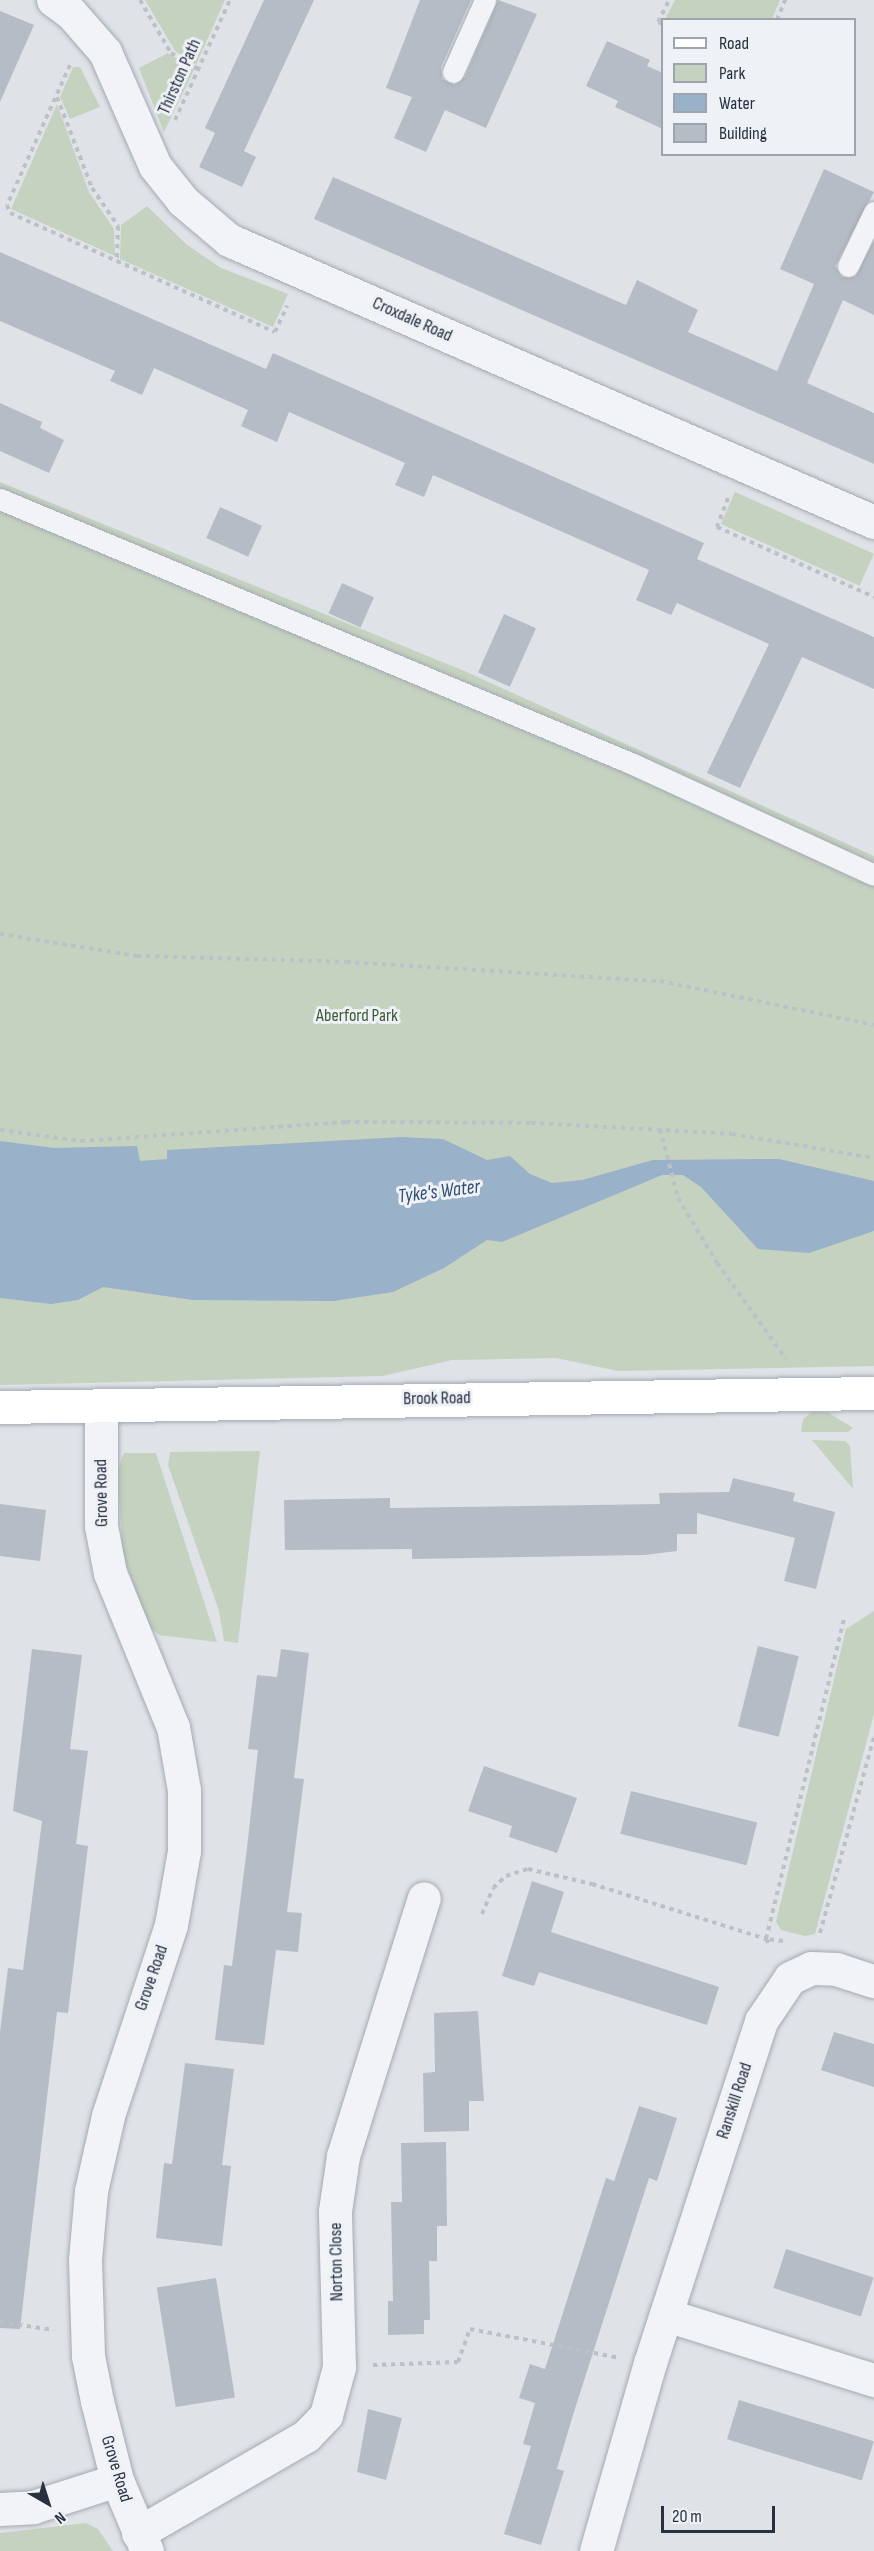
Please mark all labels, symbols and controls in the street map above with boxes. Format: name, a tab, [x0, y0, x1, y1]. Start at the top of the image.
legend	[661, 18, 856, 156]
text: Road	[719, 33, 749, 54]
street label: Thirston Path	[154, 36, 206, 118]
text: Park	[719, 63, 745, 84]
text: Water	[719, 93, 755, 114]
text: Building	[719, 123, 767, 144]
street label: Croxdale Road	[369, 293, 455, 347]
park label: Aberford Park	[316, 1005, 398, 1027]
water label: Tyke's Water	[397, 1175, 481, 1209]
street label: Brook Road	[403, 1388, 471, 1410]
street label: Grove Road	[91, 1459, 113, 1527]
street label: Grove Road	[131, 1942, 173, 2014]
street label: Ranskill Road	[713, 2060, 757, 2142]
street label: Norton Close	[326, 2222, 348, 2302]
street label: Grove Road	[96, 2433, 136, 2505]
north arrow	[18, 2473, 78, 2533]
scale bar	[664, 2494, 778, 2532]
text: 20 m	[672, 2506, 702, 2527]
text: N	[50, 2507, 69, 2527]

